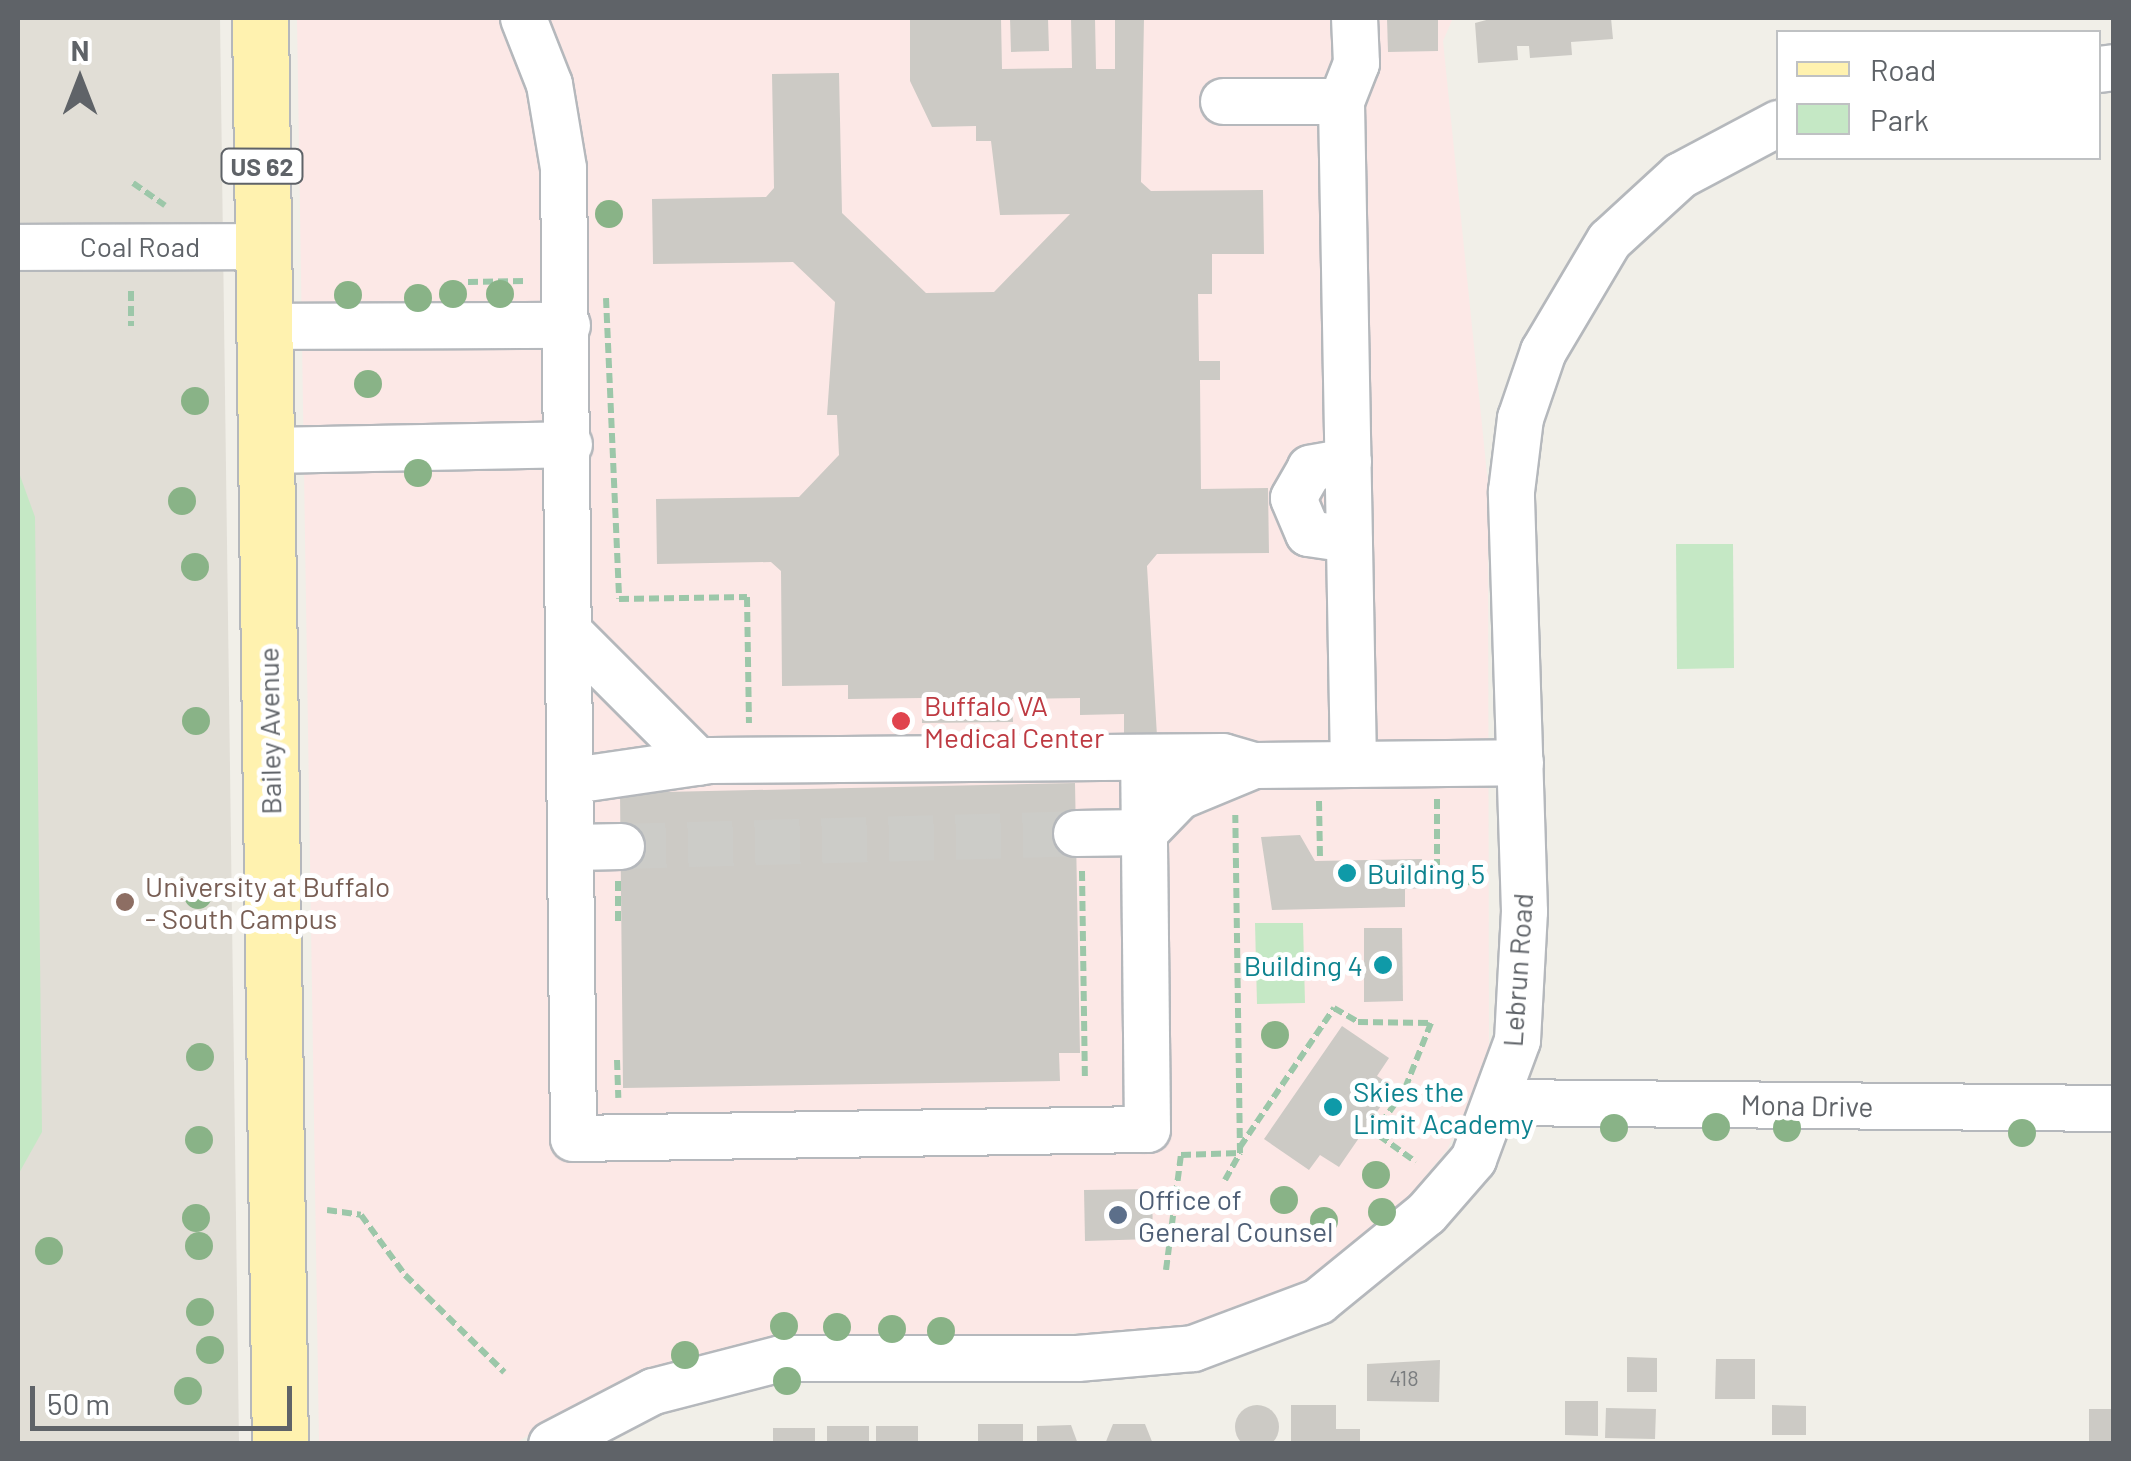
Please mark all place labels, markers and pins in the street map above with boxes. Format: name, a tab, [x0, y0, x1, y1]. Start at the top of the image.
place label: Buffalo VA Medical Center	[924, 688, 1104, 754]
marker: Buffalo VA Medical Center	[888, 708, 914, 734]
place label: Building 5	[1367, 856, 1485, 890]
marker: Building 5	[1336, 862, 1358, 884]
place label: University at Buffalo - South Campus	[145, 869, 390, 935]
marker: University at Buffalo - South Campus	[114, 891, 136, 913]
place label: Building 4	[1244, 948, 1363, 982]
marker: Building 4	[1372, 954, 1394, 976]
place label: Skies the Limit Academy	[1353, 1074, 1534, 1140]
marker: Skies the Limit Academy	[1322, 1096, 1344, 1118]
place label: Office of General Counsel	[1138, 1182, 1334, 1248]
marker: Office of General Counsel	[1107, 1204, 1129, 1226]

